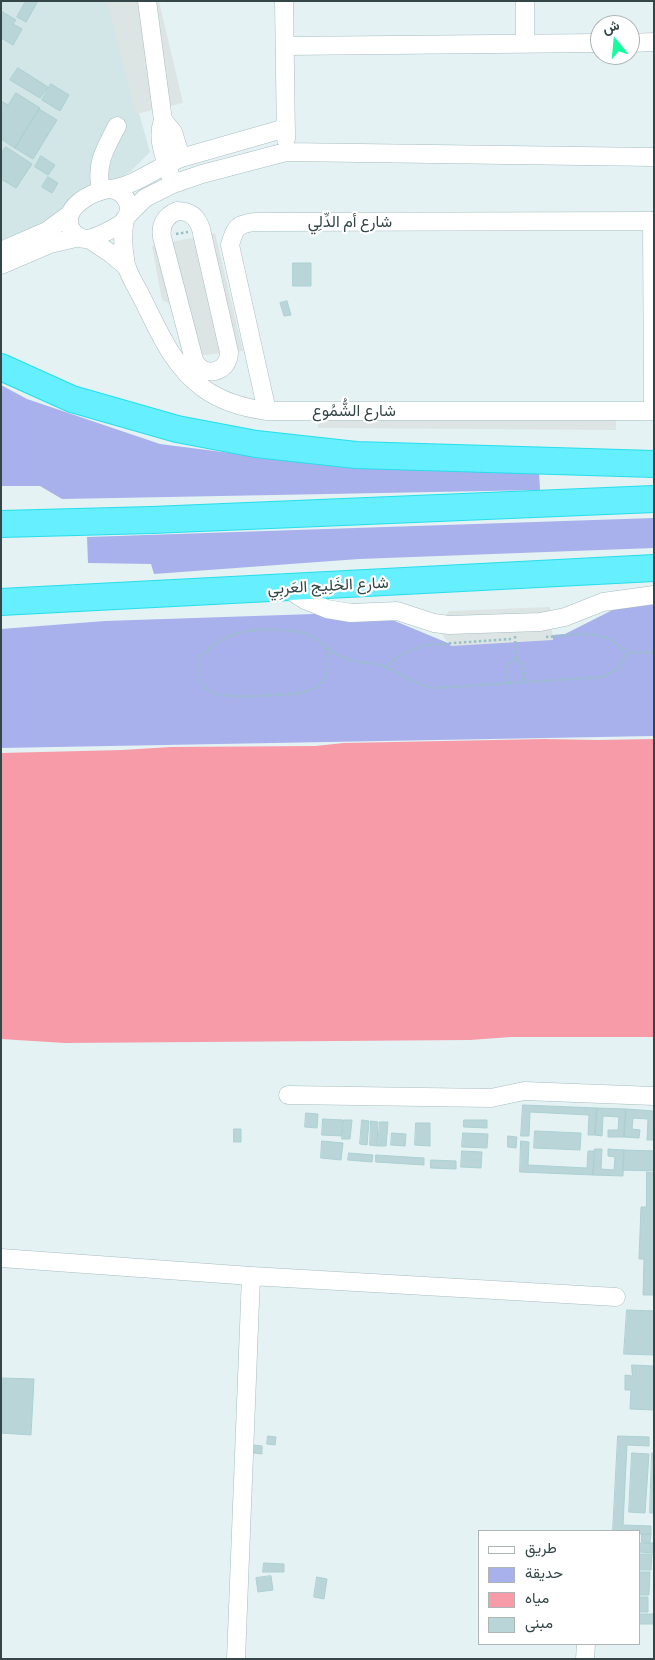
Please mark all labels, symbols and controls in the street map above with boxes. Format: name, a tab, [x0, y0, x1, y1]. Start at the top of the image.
north arrow	[590, 15, 640, 65]
text: ش	[600, 16, 622, 38]
street label: شارع أم الدِّلِي	[308, 212, 392, 232]
street label: شارع الشُّمُوع	[312, 401, 396, 421]
street label: شارع الخَلِيج العَربِي	[267, 573, 389, 599]
legend	[478, 1530, 640, 1645]
text: طريق	[525, 1539, 557, 1557]
text: حديقة	[525, 1564, 563, 1582]
text: مياه	[525, 1589, 549, 1607]
text: مبنى	[525, 1614, 553, 1632]

